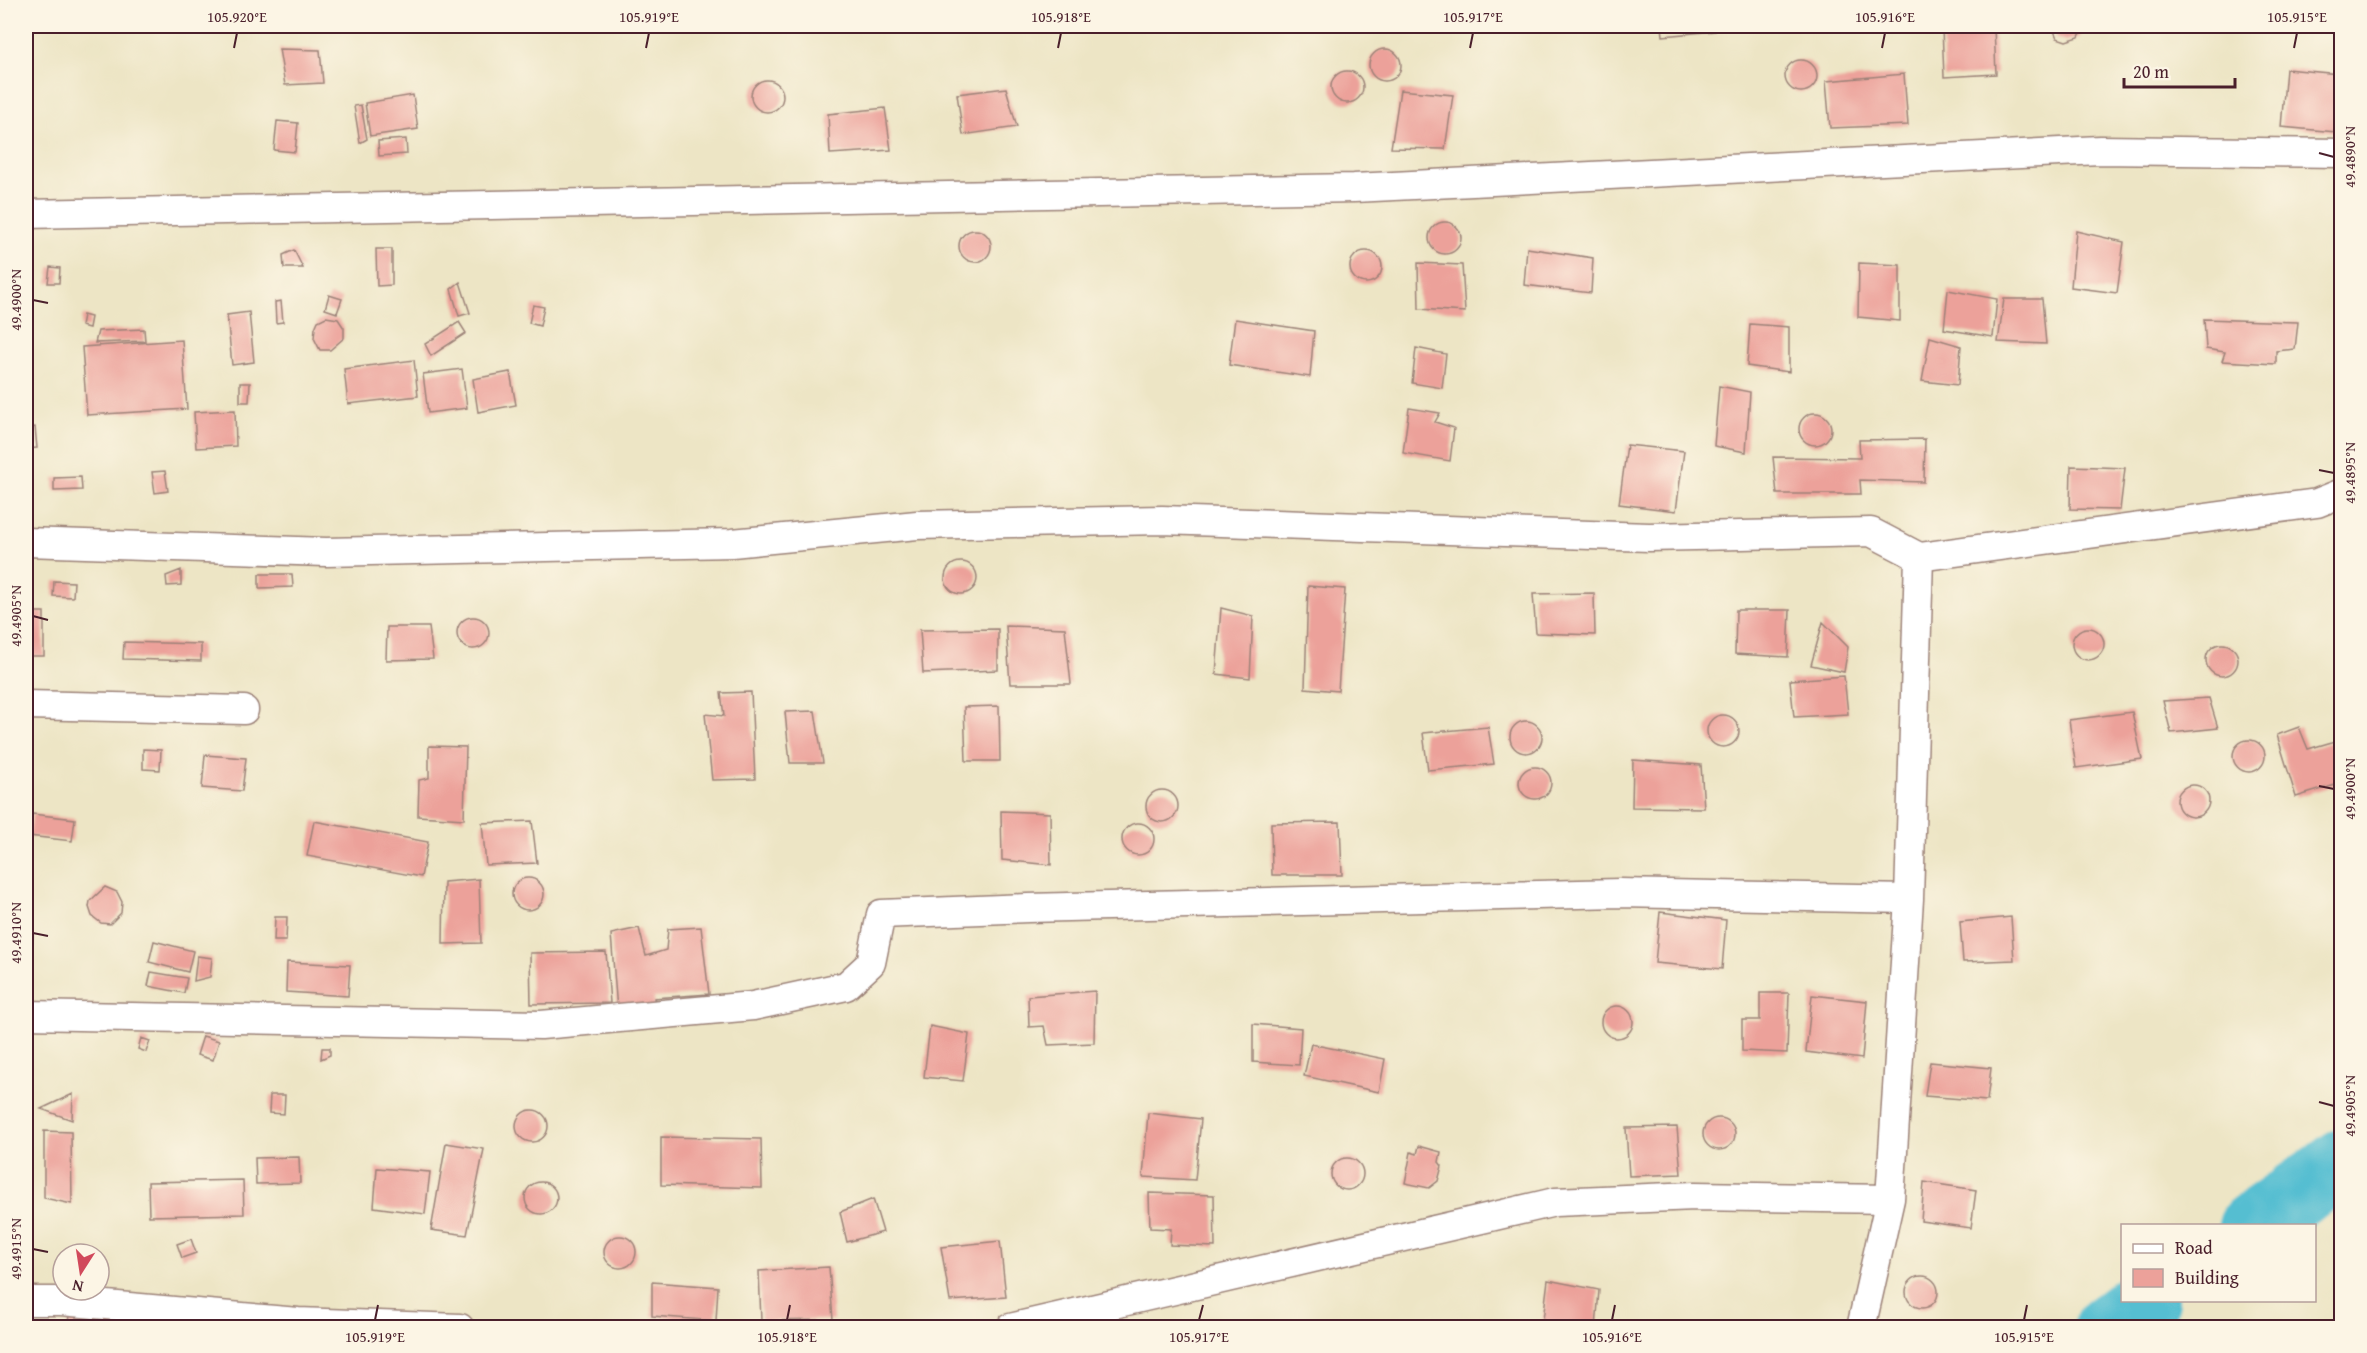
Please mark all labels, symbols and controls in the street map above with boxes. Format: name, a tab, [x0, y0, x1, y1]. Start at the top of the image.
text: 105.920°E	[207, 6, 267, 27]
text: 105.919°E	[619, 6, 679, 27]
text: 105.918°E	[1031, 6, 1091, 27]
text: 105.917°E	[1443, 6, 1503, 27]
text: 105.916°E	[1855, 6, 1915, 27]
text: 105.915°E	[2267, 6, 2327, 27]
scale bar	[2124, 51, 2235, 89]
text: 20 m	[2133, 58, 2169, 85]
text: 49.4890°N	[2339, 126, 2360, 188]
text: 49.4900°N	[5, 269, 26, 331]
text: 49.4895°N	[2339, 442, 2360, 504]
text: 49.4905°N	[5, 585, 26, 647]
text: 49.4900°N	[2339, 758, 2360, 820]
text: 49.4910°N	[5, 902, 26, 964]
text: 49.4905°N	[2339, 1075, 2360, 1137]
text: 49.4915°N	[5, 1218, 26, 1280]
legend	[2121, 1224, 2316, 1302]
text: Road	[2175, 1234, 2213, 1261]
north arrow	[51, 1242, 111, 1302]
text: Building	[2175, 1264, 2239, 1291]
text: N	[70, 1274, 86, 1300]
text: 105.919°E	[345, 1326, 405, 1347]
text: 105.918°E	[757, 1326, 817, 1347]
text: 105.917°E	[1169, 1326, 1229, 1347]
text: 105.916°E	[1582, 1326, 1642, 1347]
text: 105.915°E	[1994, 1326, 2054, 1347]

